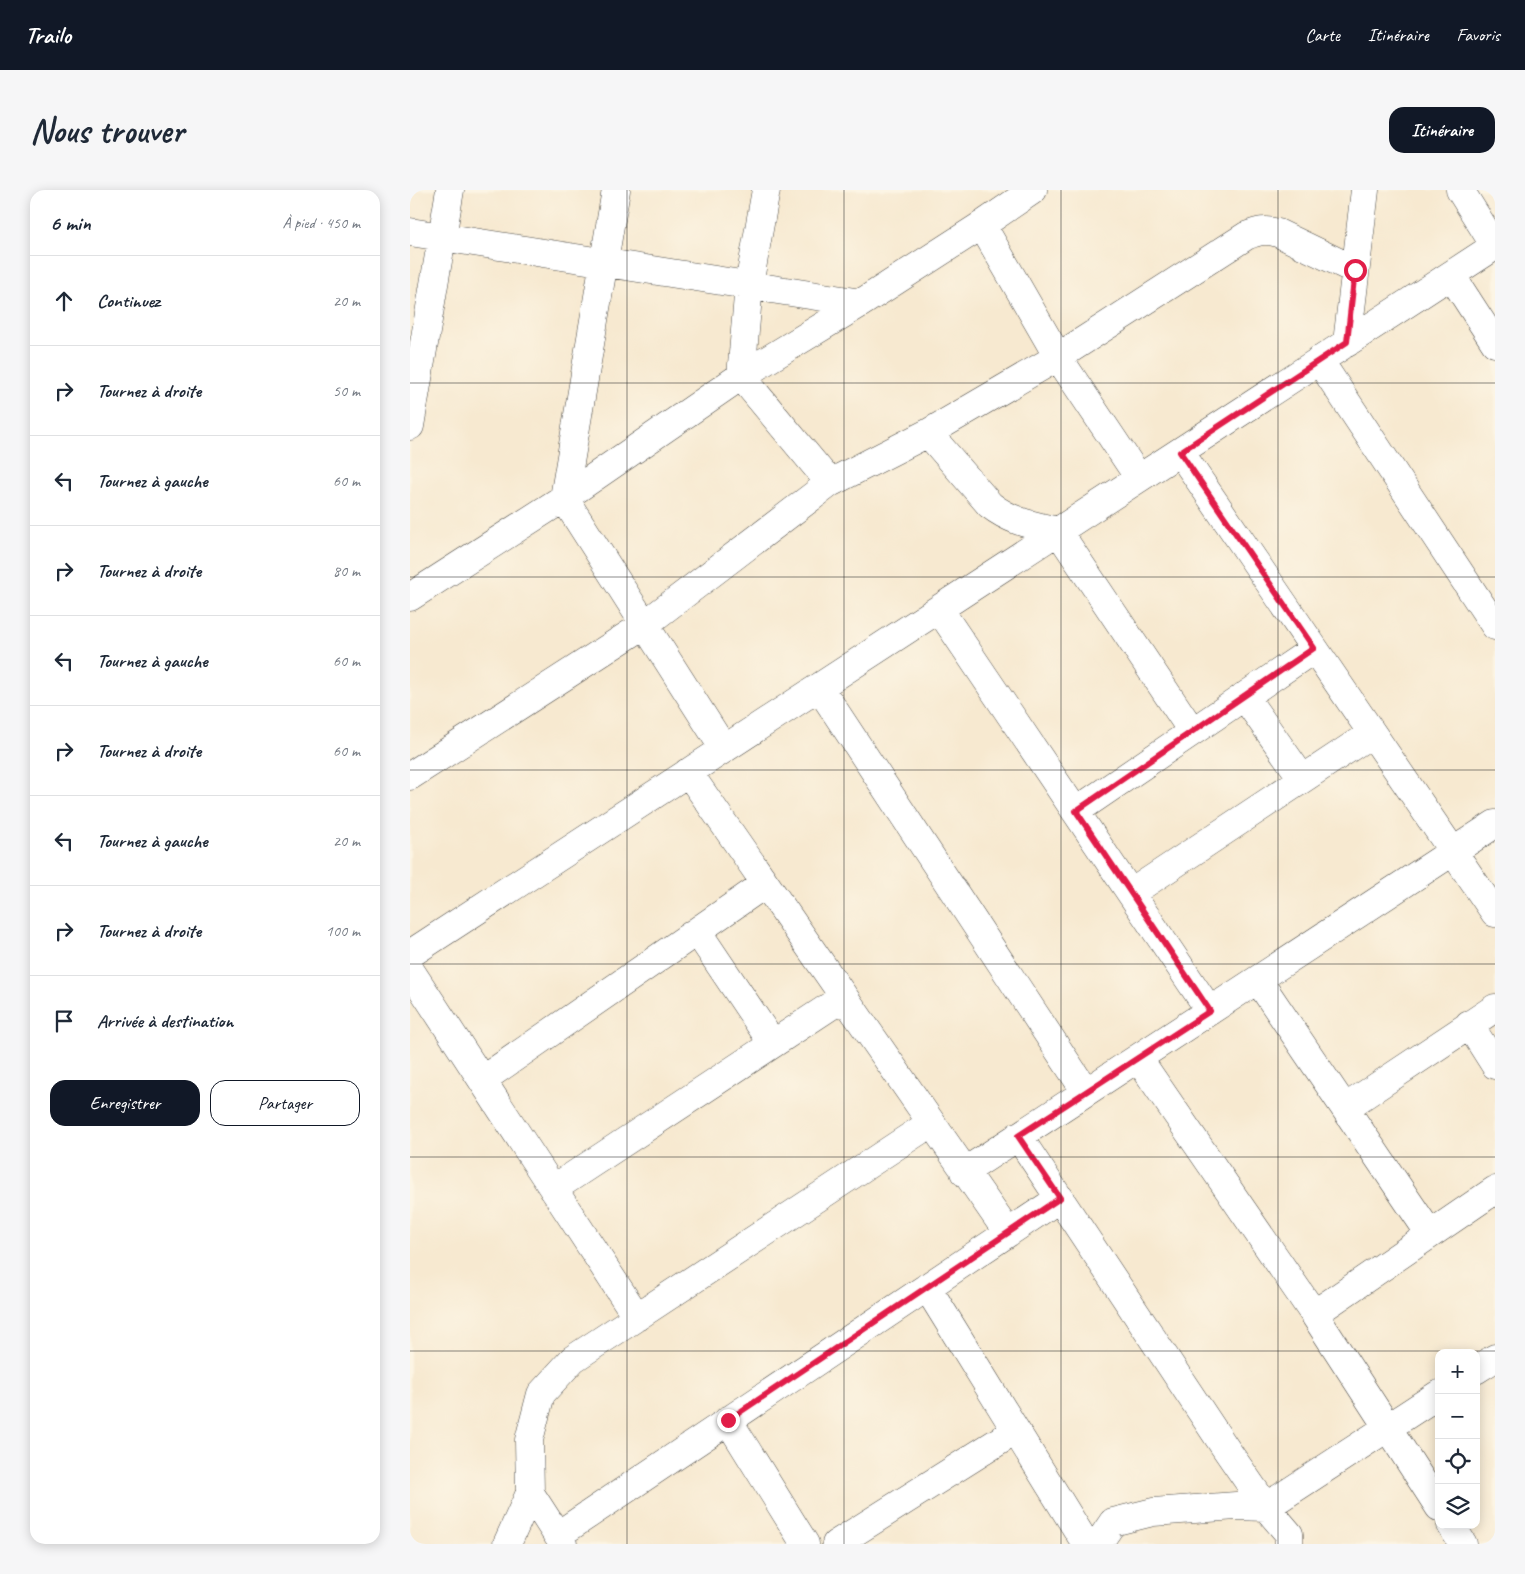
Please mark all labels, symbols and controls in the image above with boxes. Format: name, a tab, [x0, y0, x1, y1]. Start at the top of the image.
text: Trailo	[25, 20, 71, 50]
text: Carte	[1305, 24, 1340, 46]
text: Itinéraire	[1368, 24, 1429, 46]
text: Favoris	[1457, 24, 1500, 46]
button: Itinéraire	[1389, 107, 1495, 153]
text: Nous trouver	[30, 108, 184, 153]
text: 6 min	[50, 210, 91, 236]
text: À pied · 450 m	[282, 213, 360, 233]
route start	[1344, 259, 1367, 282]
icon: ahead	[50, 287, 78, 315]
text: Continuez	[97, 289, 160, 313]
text: 20 m	[333, 291, 360, 311]
icon: right	[50, 377, 78, 405]
text: Tournez à droite	[97, 379, 201, 403]
text: 50 m	[333, 381, 360, 401]
icon: left	[50, 467, 78, 495]
text: Tournez à gauche	[97, 469, 208, 493]
text: 60 m	[333, 471, 360, 491]
icon: right	[50, 557, 78, 585]
text: Tournez à droite	[97, 559, 201, 583]
text: 80 m	[333, 561, 360, 581]
icon: left	[50, 647, 78, 675]
text: Tournez à gauche	[97, 649, 208, 673]
text: 60 m	[333, 651, 360, 671]
icon: right	[50, 737, 78, 765]
text: Tournez à droite	[97, 739, 201, 763]
text: 60 m	[333, 741, 360, 761]
icon: left	[50, 827, 78, 855]
text: Tournez à gauche	[97, 829, 208, 853]
text: 20 m	[333, 831, 360, 851]
icon: right	[50, 917, 78, 945]
text: Tournez à droite	[97, 919, 201, 943]
text: 100 m	[326, 921, 360, 941]
icon: arrive	[50, 1007, 78, 1035]
text: Arrivée à destination	[97, 1009, 233, 1033]
button: Enregistrer	[50, 1080, 200, 1126]
button: Partager	[210, 1080, 360, 1126]
map controls	[1435, 1349, 1480, 1529]
button: +	[1435, 1349, 1480, 1394]
button: −	[1435, 1394, 1480, 1439]
route end	[717, 1409, 740, 1432]
button: locate	[1435, 1439, 1480, 1484]
button: layers	[1435, 1484, 1480, 1529]

